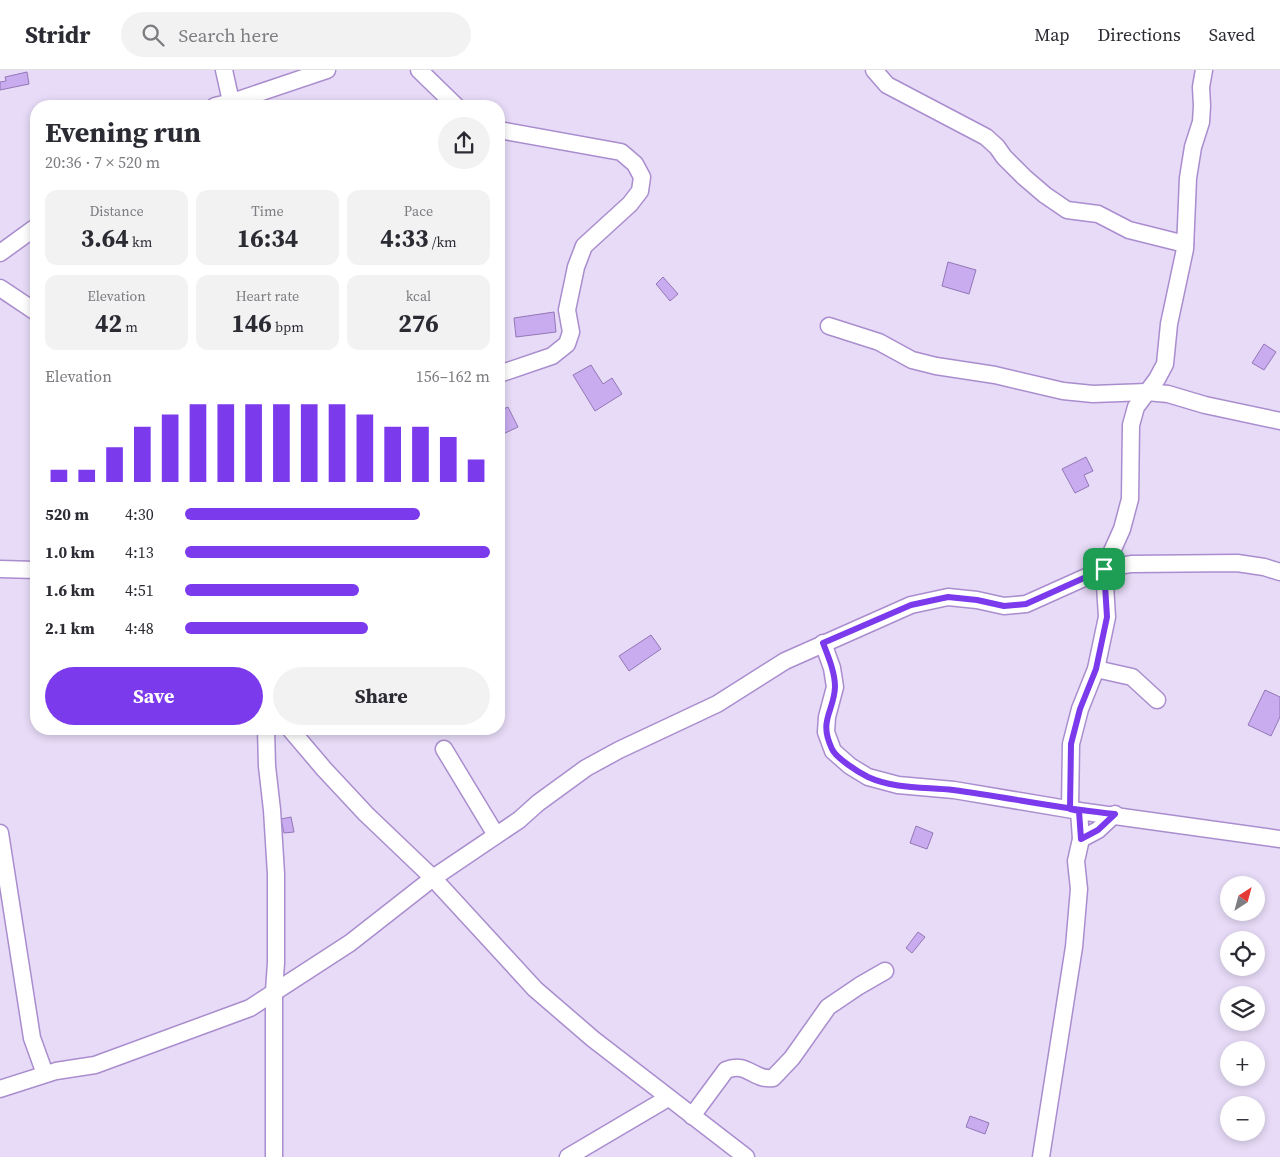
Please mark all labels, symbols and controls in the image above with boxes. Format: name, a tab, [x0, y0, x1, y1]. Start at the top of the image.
search box	[121, 12, 471, 57]
text: Stridr	[25, 18, 91, 51]
icon: search	[139, 21, 167, 49]
text: Search here	[179, 22, 279, 48]
text: Map	[1034, 22, 1070, 47]
text: Directions	[1098, 22, 1181, 47]
text: Saved	[1209, 22, 1255, 47]
text: Evening run	[45, 113, 201, 151]
button: share	[438, 117, 490, 169]
text: 20:36 · 7 × 520 m	[45, 151, 160, 173]
text: Distance	[89, 201, 144, 221]
text: Time	[251, 201, 284, 221]
text: Pace	[404, 201, 433, 221]
text: 3.64	[81, 221, 129, 255]
text: 16:34	[237, 221, 298, 255]
text: 4:33	[380, 221, 429, 255]
text: km	[129, 232, 152, 252]
text: /km	[429, 232, 457, 252]
text: Elevation	[87, 286, 146, 306]
text: Heart rate	[236, 286, 299, 306]
text: kcal	[406, 286, 431, 306]
text: 42	[95, 306, 122, 340]
text: 146	[231, 306, 272, 340]
text: 276	[398, 306, 439, 340]
text: m	[122, 317, 138, 337]
text: bpm	[272, 317, 304, 337]
text: Elevation	[45, 365, 112, 387]
text: 156–162 m	[416, 365, 490, 387]
text: 520 m	[45, 503, 89, 525]
text: 4:30	[125, 503, 154, 525]
text: 1.0 km	[45, 541, 95, 563]
text: 4:13	[125, 541, 154, 563]
pin	[1083, 548, 1125, 590]
icon: arrive	[1090, 555, 1118, 583]
text: 1.6 km	[45, 579, 95, 601]
text: 4:51	[125, 579, 154, 601]
text: 2.1 km	[45, 617, 95, 639]
text: 4:48	[125, 617, 154, 639]
button: Save	[45, 667, 263, 725]
button: Share	[273, 667, 490, 725]
north arrow	[1220, 876, 1265, 921]
map controls	[1220, 876, 1265, 1141]
button: locate	[1220, 931, 1265, 976]
button: layers	[1220, 986, 1265, 1031]
button: +	[1220, 1041, 1265, 1086]
button: −	[1220, 1096, 1265, 1141]

